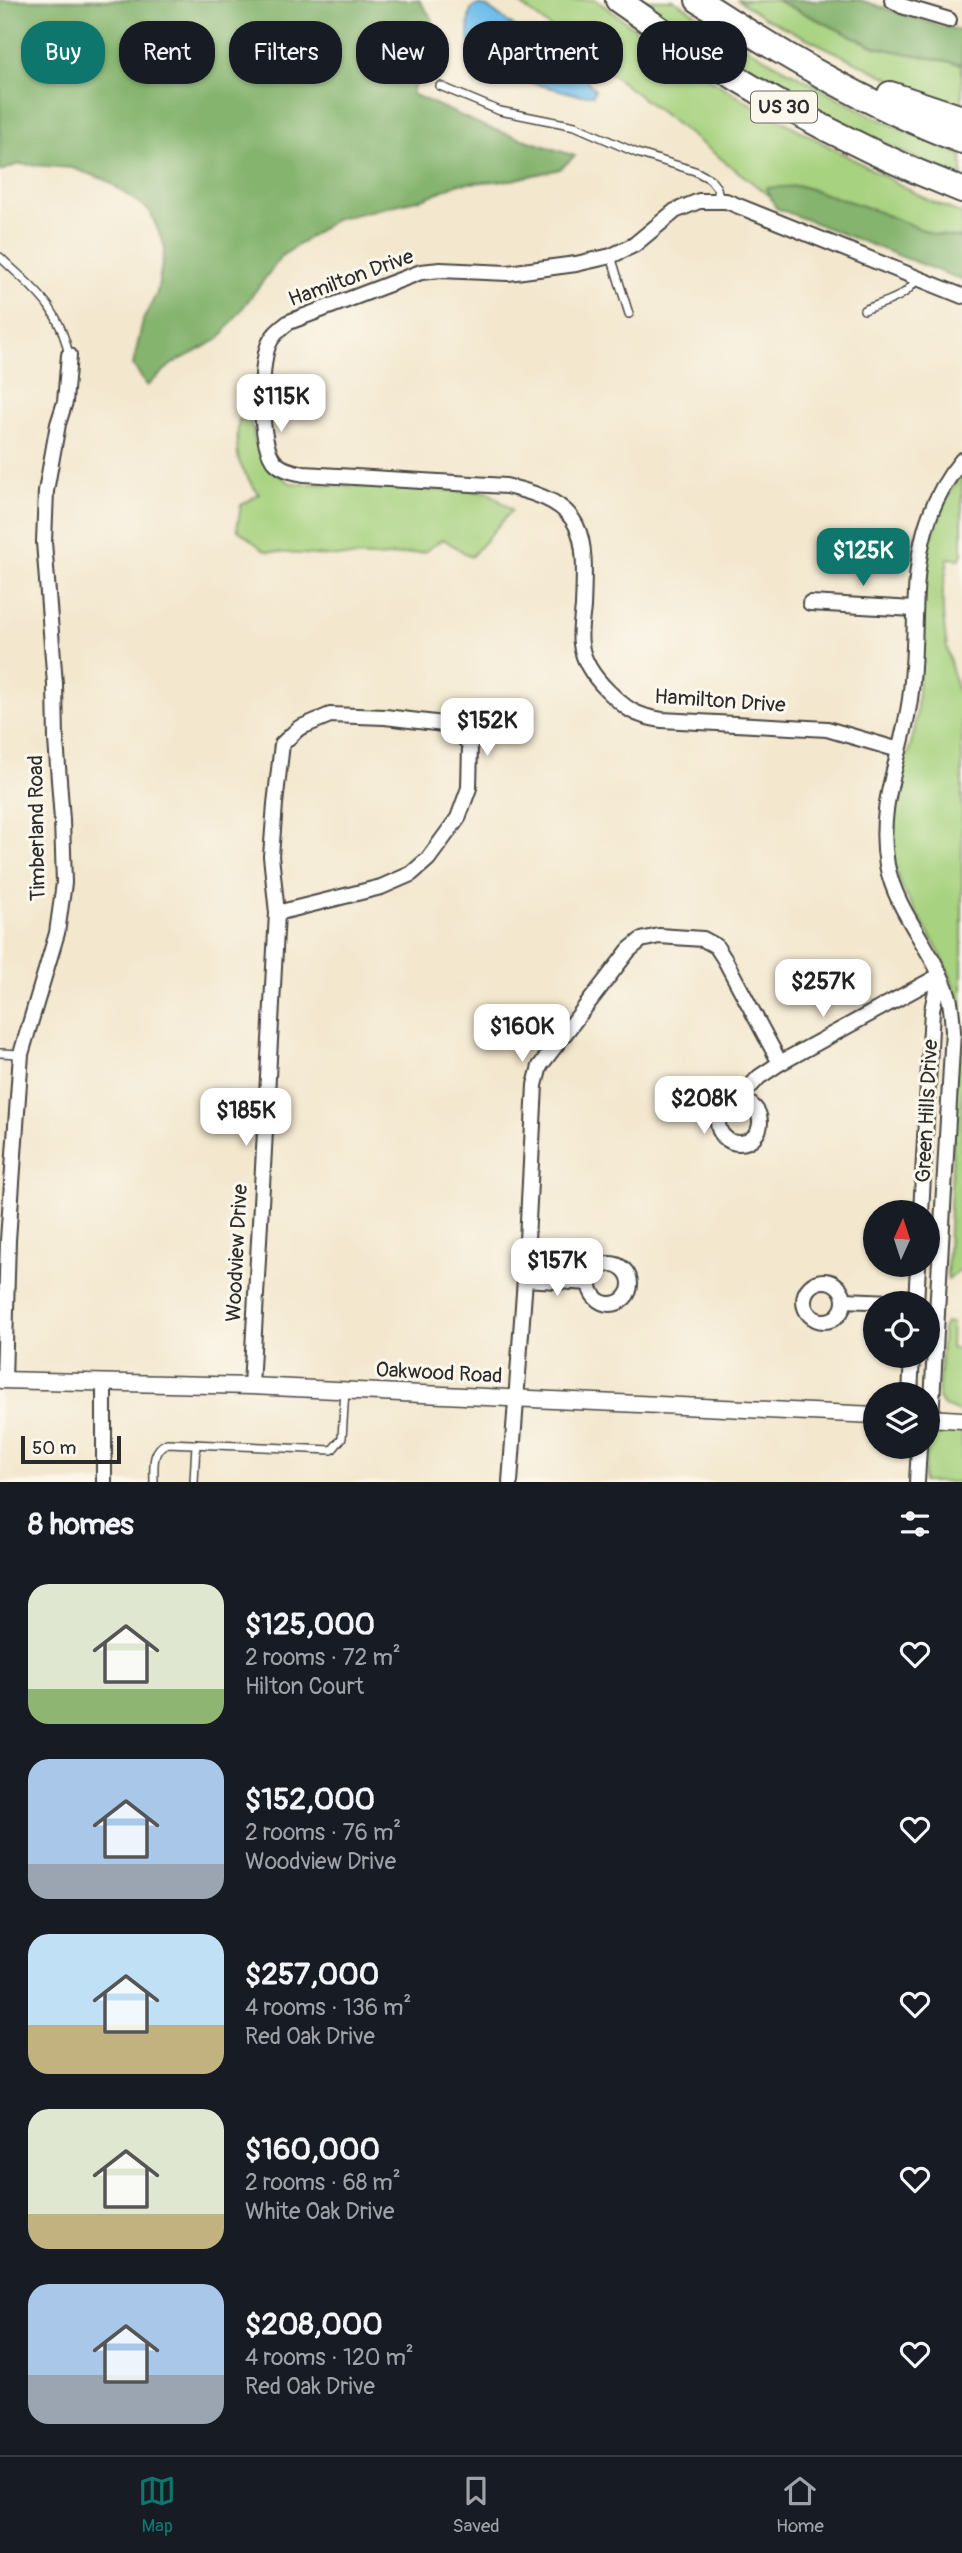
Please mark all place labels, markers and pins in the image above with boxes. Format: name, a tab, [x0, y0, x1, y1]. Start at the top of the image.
pin: $115K	[232, 374, 330, 434]
pin: $125K	[814, 528, 912, 588]
pin: $152K	[438, 698, 536, 758]
pin: $257K	[774, 960, 872, 1019]
pin: $160K	[473, 1004, 571, 1064]
pin: $208K	[655, 1076, 753, 1136]
pin: $185K	[197, 1088, 295, 1148]
pin: $157K	[508, 1238, 606, 1298]

